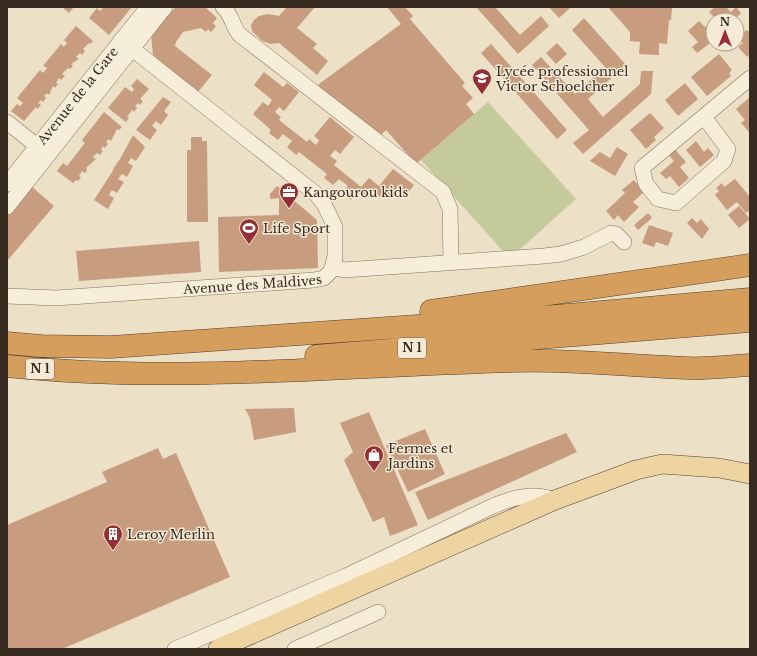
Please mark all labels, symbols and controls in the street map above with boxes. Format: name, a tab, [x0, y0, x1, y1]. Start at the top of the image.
north arrow	[705, 12, 745, 52]
text: N	[720, 15, 731, 29]
street label: Avenue de la Gare	[33, 44, 122, 149]
place label: Lycée professionnel Victor Schoelcher	[495, 63, 628, 95]
school or university icon: Lycée professionnel Victor Schoelcher	[471, 67, 493, 95]
office icon: Kangourou kids	[278, 181, 300, 209]
place label: Kangourou kids	[303, 184, 408, 201]
sports icon: Life Sport	[238, 217, 260, 245]
place label: Life Sport	[263, 220, 330, 237]
street label: Avenue des Maldives	[182, 271, 324, 298]
road number: N 1	[398, 338, 426, 358]
road number: N 1	[26, 359, 54, 379]
place label: Fermes et Jardins	[386, 440, 453, 472]
shop icon: Fermes et Jardins	[363, 444, 385, 472]
building icon: Leroy Merlin	[102, 523, 124, 551]
place label: Leroy Merlin	[127, 526, 215, 543]

